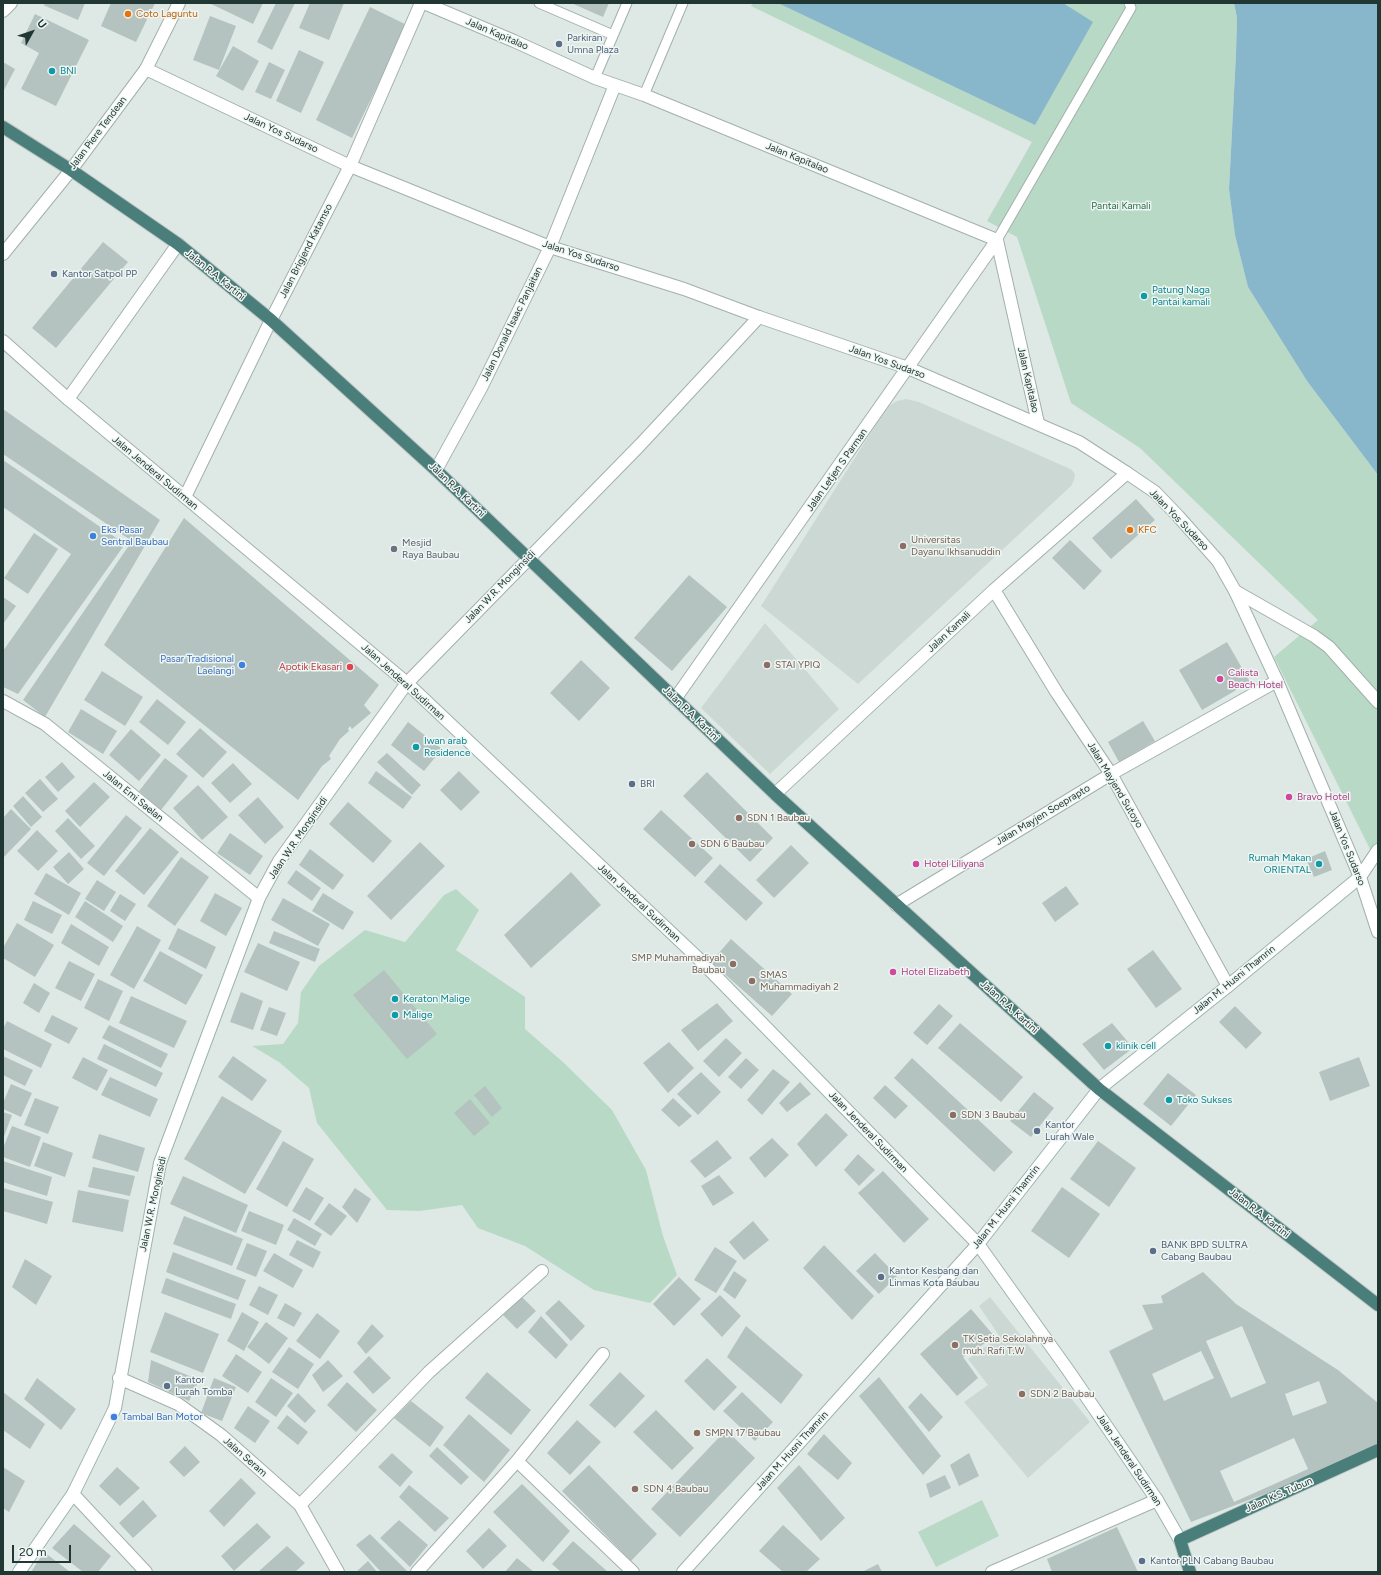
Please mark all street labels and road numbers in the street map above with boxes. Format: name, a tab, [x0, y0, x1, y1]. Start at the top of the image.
street label: Jalan Kapitalao	[464, 15, 530, 53]
street label: Jalan Piere Tendean	[67, 94, 129, 172]
street label: Jalan Yos Sudarso	[242, 111, 320, 155]
street label: Jalan Kapitalao	[764, 140, 830, 176]
street label: Jalan Brigjend Katamso	[277, 202, 335, 300]
street label: Jalan Yos Sudarso	[541, 238, 621, 274]
street label: Jalan R.A. Kartini	[183, 247, 247, 303]
street label: Jalan Donald Isaac Panjaitan	[479, 265, 545, 383]
street label: Jalan Yos Sudarso	[847, 343, 927, 381]
street label: Jalan Kapitalao	[1015, 346, 1041, 414]
street label: Jalan Letjen S Parman	[804, 426, 870, 514]
street label: Jalan Jenderal Sudirman	[109, 433, 201, 513]
street label: Jalan R.A. Kartini	[426, 460, 488, 520]
street label: Jalan Yos Sudarso	[1147, 487, 1211, 553]
street label: Jalan W.R. Monginsidi	[462, 548, 538, 626]
street label: Jalan Kamali	[925, 609, 973, 655]
street label: Jalan Jenderal Sudirman	[359, 641, 447, 723]
street label: Jalan R.A. Kartini	[660, 684, 722, 744]
street label: Jalan Mayjend Sutoyo	[1084, 740, 1146, 830]
street label: Jalan Emi Saelan	[100, 768, 166, 824]
street label: Jalan Mayjen Soeprapto	[994, 782, 1092, 848]
street label: Jalan W.R. Monginsidi	[266, 794, 330, 882]
street label: Jalan Yos Sudarso	[1326, 808, 1368, 888]
street label: Jalan Jenderal Sudirman	[595, 862, 683, 944]
street label: Jalan M. Husni Thamrin	[1190, 943, 1278, 1017]
street label: Jalan R.A. Kartini	[978, 978, 1040, 1036]
street label: Jalan Jenderal Sudirman	[826, 1089, 910, 1175]
street label: Jalan W.R. Monginsidi	[137, 1155, 169, 1253]
street label: Jalan M. Husni Thamrin	[970, 1163, 1042, 1251]
street label: Jalan R.A. Kartini	[1226, 1186, 1292, 1240]
street label: Jalan M. Husni Thamrin	[753, 1409, 831, 1493]
street label: Jalan Jenderal Sudirman	[1094, 1412, 1164, 1508]
street label: Jalan Seram	[221, 1435, 269, 1479]
street label: Jalan K.S. Tubun	[1244, 1475, 1314, 1515]

